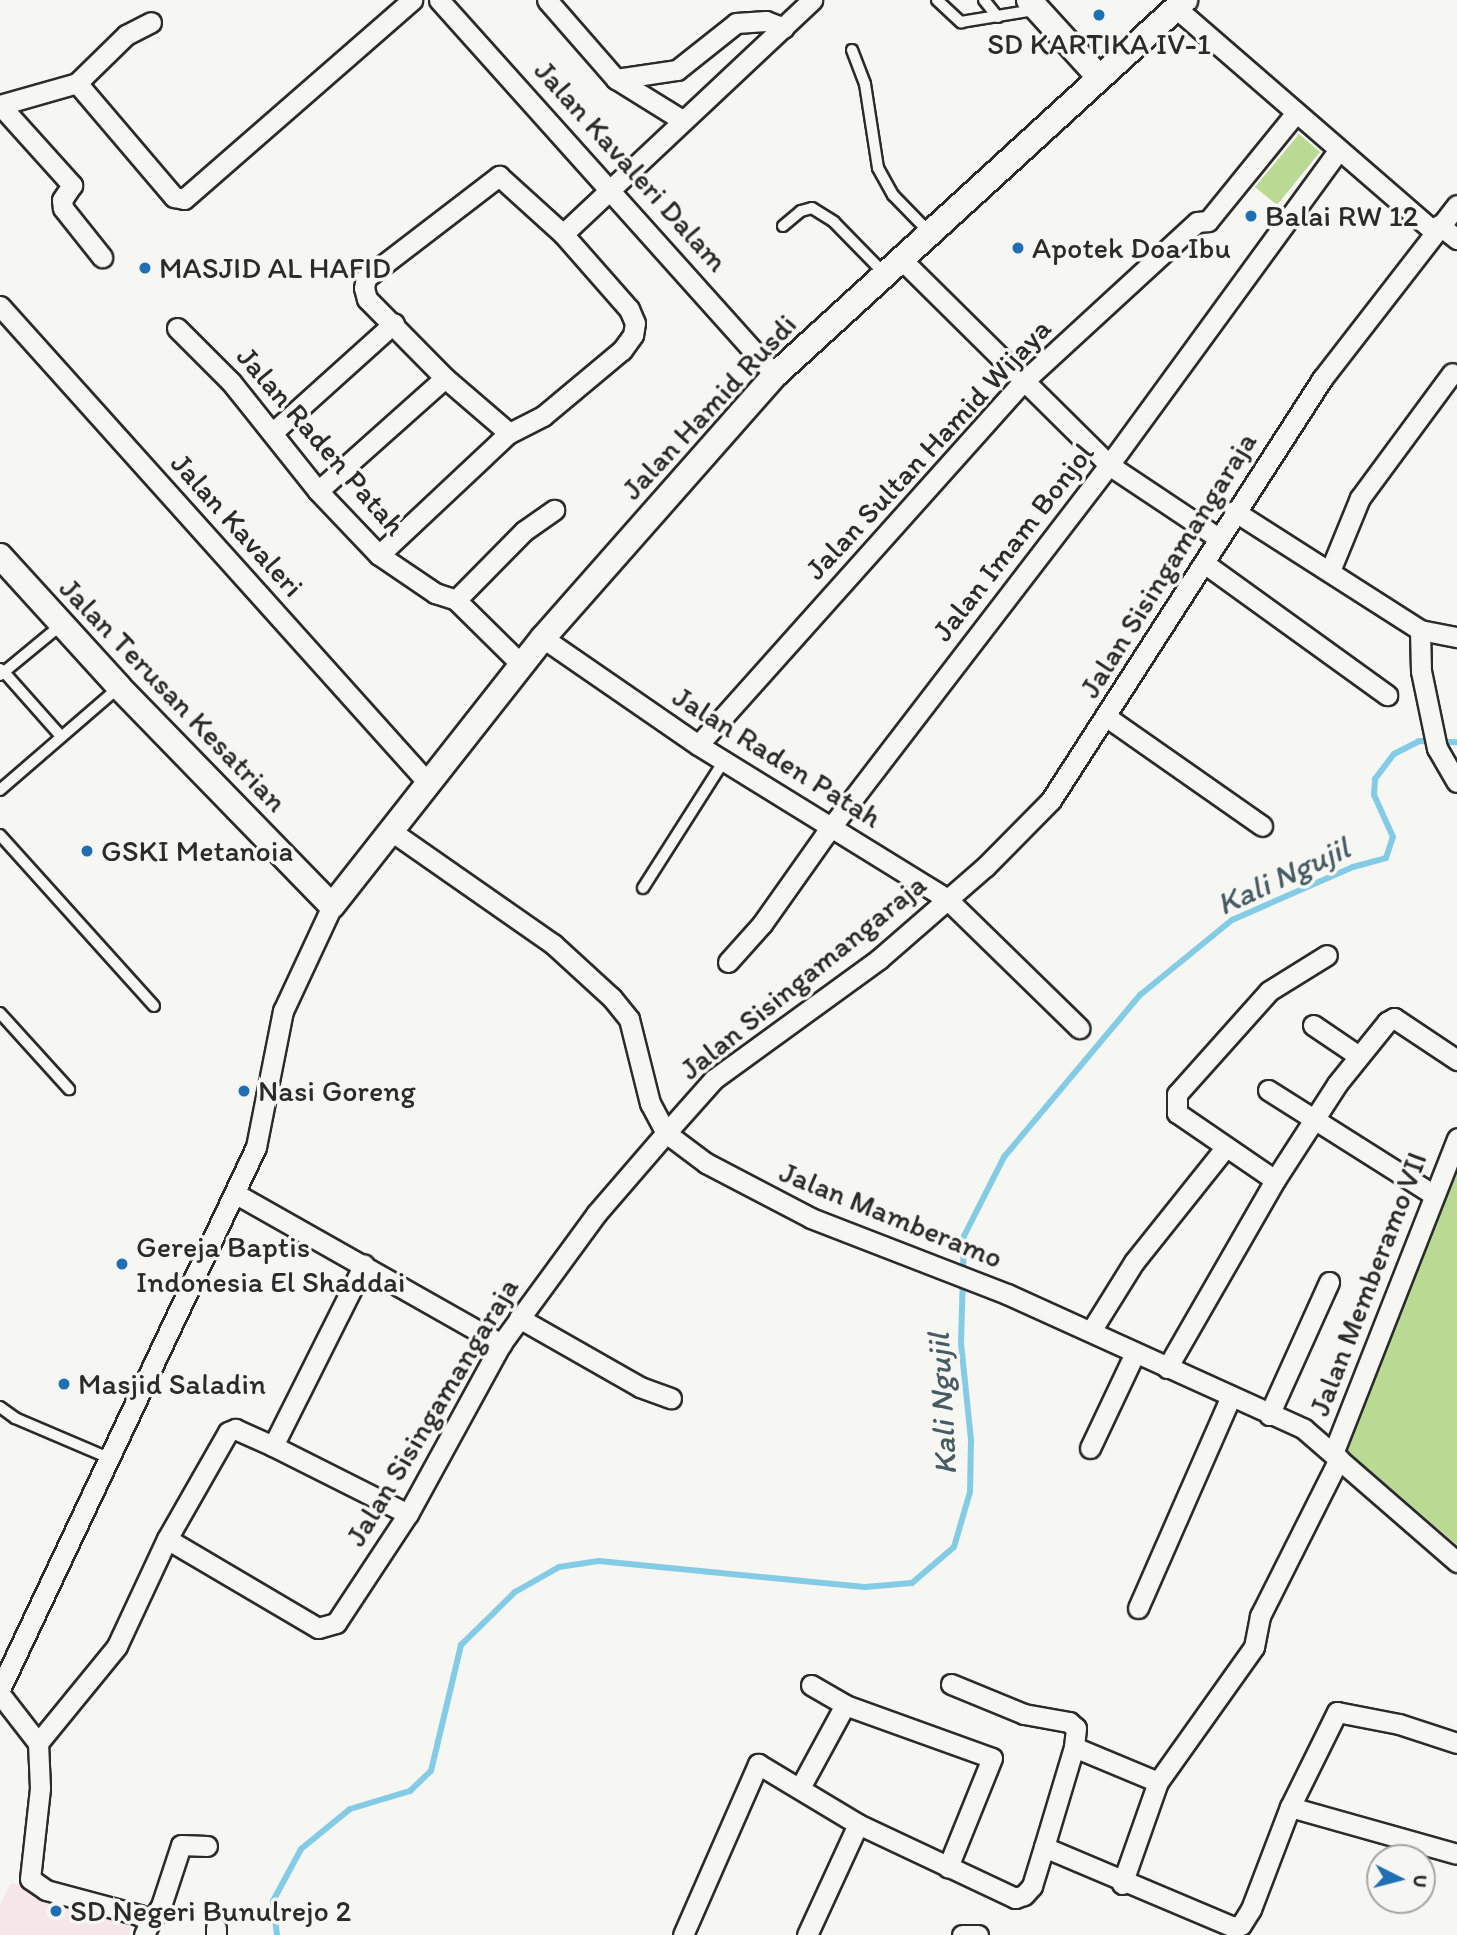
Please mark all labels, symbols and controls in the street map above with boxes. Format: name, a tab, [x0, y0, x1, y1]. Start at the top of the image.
marker: SD KARTIKA IV-1	[1091, 7, 1107, 23]
place label: SD KARTIKA IV-1	[987, 26, 1211, 62]
street label: Jalan Kavaleri Dalam	[527, 53, 735, 279]
place label: Balai RW 12	[1265, 198, 1418, 234]
marker: Balai RW 12	[1243, 208, 1259, 224]
place label: Apotek Doa Ibu	[1032, 230, 1230, 266]
marker: Apotek Doa Ibu	[1010, 240, 1026, 256]
place label: MASJID AL HAFID	[159, 250, 392, 286]
marker: MASJID AL HAFID	[137, 260, 153, 276]
street label: Jalan Hamid Rusdi	[614, 307, 804, 507]
street label: Jalan Sultan Hamid Wijaya	[797, 311, 1059, 587]
street label: Jalan Raden Patah	[230, 340, 412, 542]
street label: Jalan Sisingamangaraja	[1072, 426, 1264, 704]
street label: Jalan Imam Bonjol	[925, 436, 1101, 648]
street label: Jalan Kavaleri	[163, 446, 311, 604]
street label: Jalan Terusan Kesatrian	[53, 571, 293, 819]
street label: Jalan Raden Patah	[667, 679, 887, 835]
water label: Kali Ngujil	[1210, 829, 1356, 923]
place label: GSKI Metanoia	[101, 833, 293, 869]
marker: GSKI Metanoia	[79, 843, 95, 859]
street label: Jalan Sisingamangaraja	[673, 867, 933, 1087]
place label: Nasi Goreng	[258, 1073, 415, 1109]
marker: Nasi Goreng	[236, 1083, 252, 1099]
street label: Jalan Memberamo VII	[1301, 1147, 1435, 1421]
street label: Jalan Mamberamo	[774, 1154, 1008, 1276]
place label: Gereja Baptis Indonesia El Shaddai	[136, 1229, 405, 1300]
marker: Gereja Baptis Indonesia El Shaddai	[114, 1256, 130, 1272]
street label: Jalan Sisingamangaraja	[338, 1272, 526, 1552]
water label: Kali Ngujil	[919, 1332, 965, 1476]
place label: Masjid Saladin	[78, 1366, 265, 1402]
marker: Masjid Saladin	[56, 1376, 72, 1392]
north arrow	[1366, 1844, 1436, 1914]
text: U	[1408, 1874, 1432, 1889]
place label: SD Negeri Bunulrejo 2	[70, 1893, 352, 1929]
marker: SD Negeri Bunulrejo 2	[48, 1903, 64, 1919]

